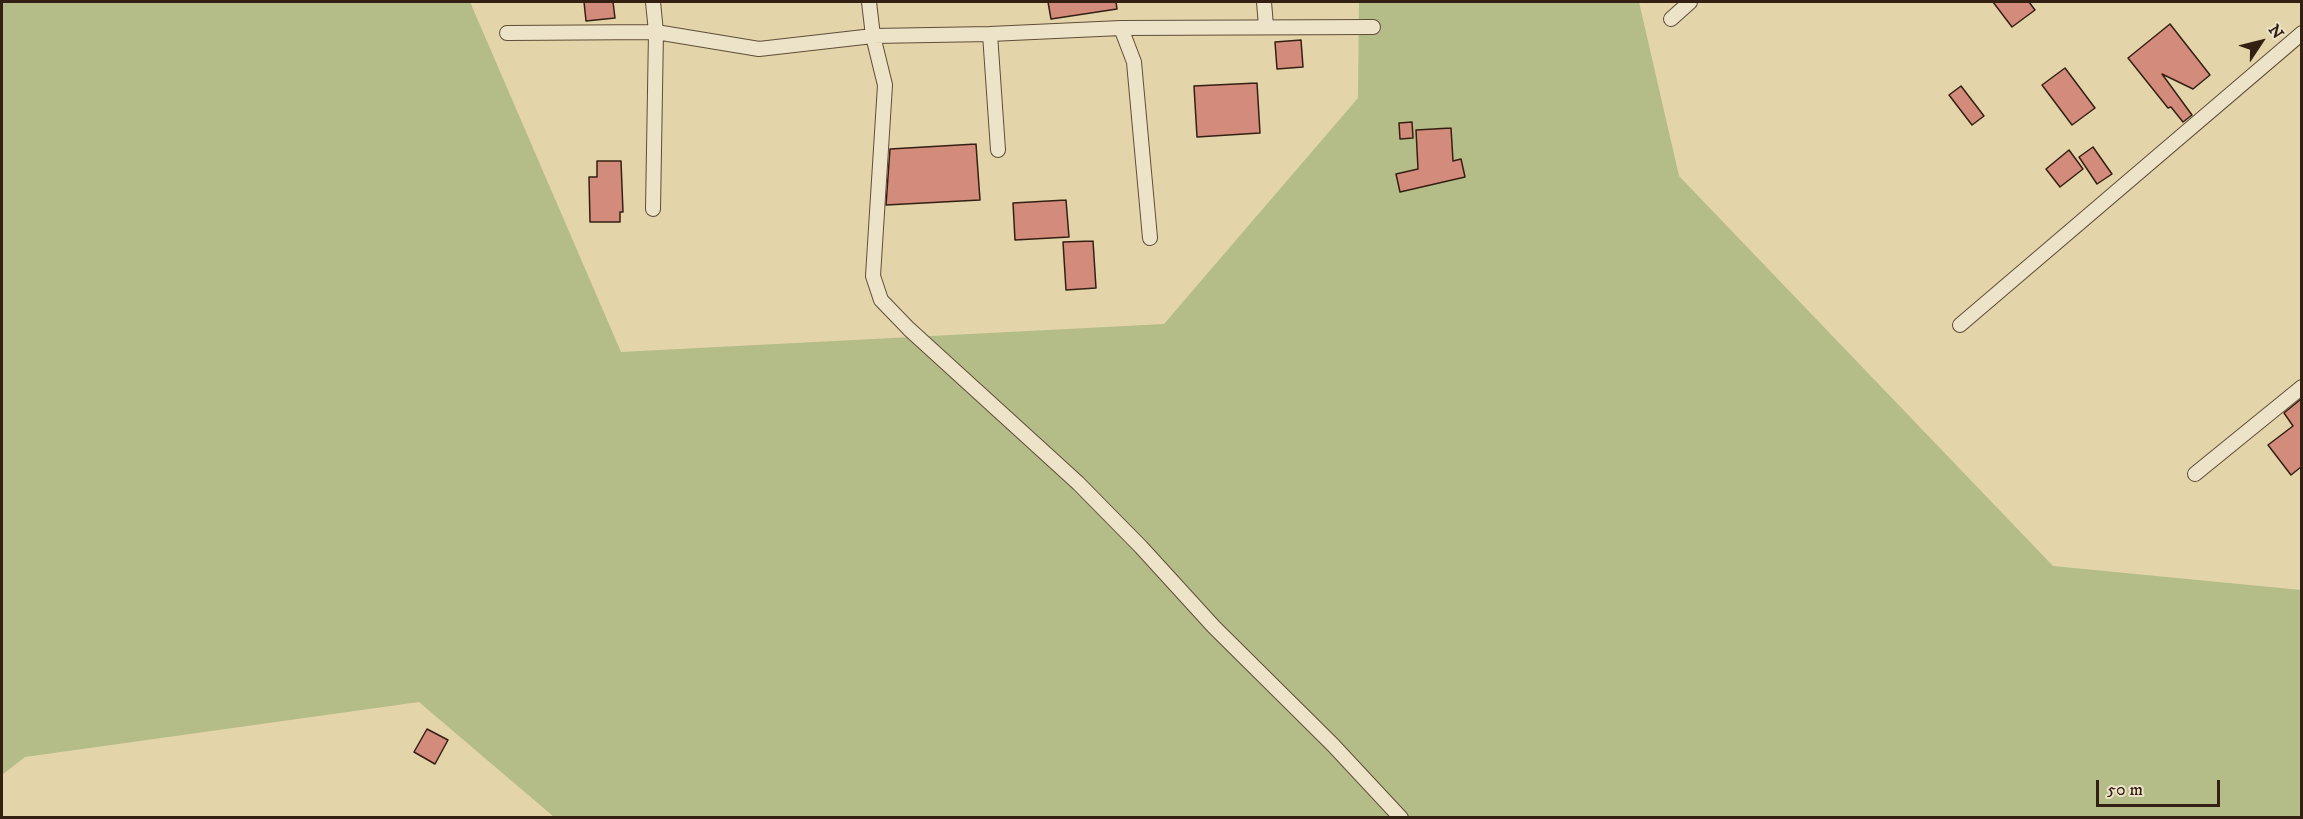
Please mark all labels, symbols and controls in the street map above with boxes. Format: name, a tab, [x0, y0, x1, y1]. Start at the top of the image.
north arrow	[2231, 12, 2291, 72]
text: N	[2264, 21, 2288, 43]
scale bar	[2099, 768, 2224, 806]
text: 50 m	[2107, 779, 2143, 801]

